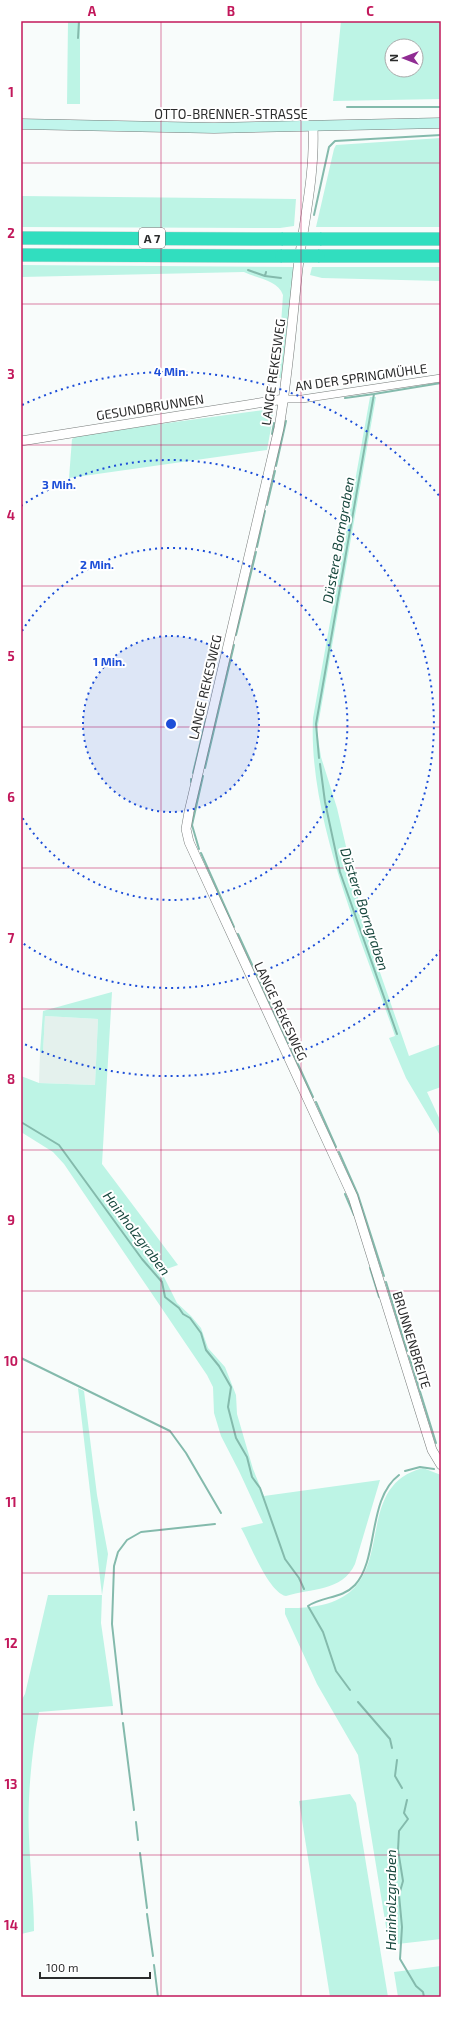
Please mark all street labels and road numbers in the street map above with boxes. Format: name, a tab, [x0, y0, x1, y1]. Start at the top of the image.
street label: OTTO-BRENNER-STRASSE	[154, 106, 308, 122]
road number: A 7	[139, 228, 165, 248]
street label: LANGE REKESWEG	[258, 318, 288, 426]
street label: AN DER SPRINGMÜHLE	[294, 360, 428, 394]
street label: GESUNDBRUNNEN	[95, 391, 205, 423]
street label: LANGE REKESWEG	[185, 633, 225, 741]
street label: LANGE REKESWEG	[251, 959, 311, 1063]
street label: BRUNNENBREITE	[390, 1289, 434, 1391]

